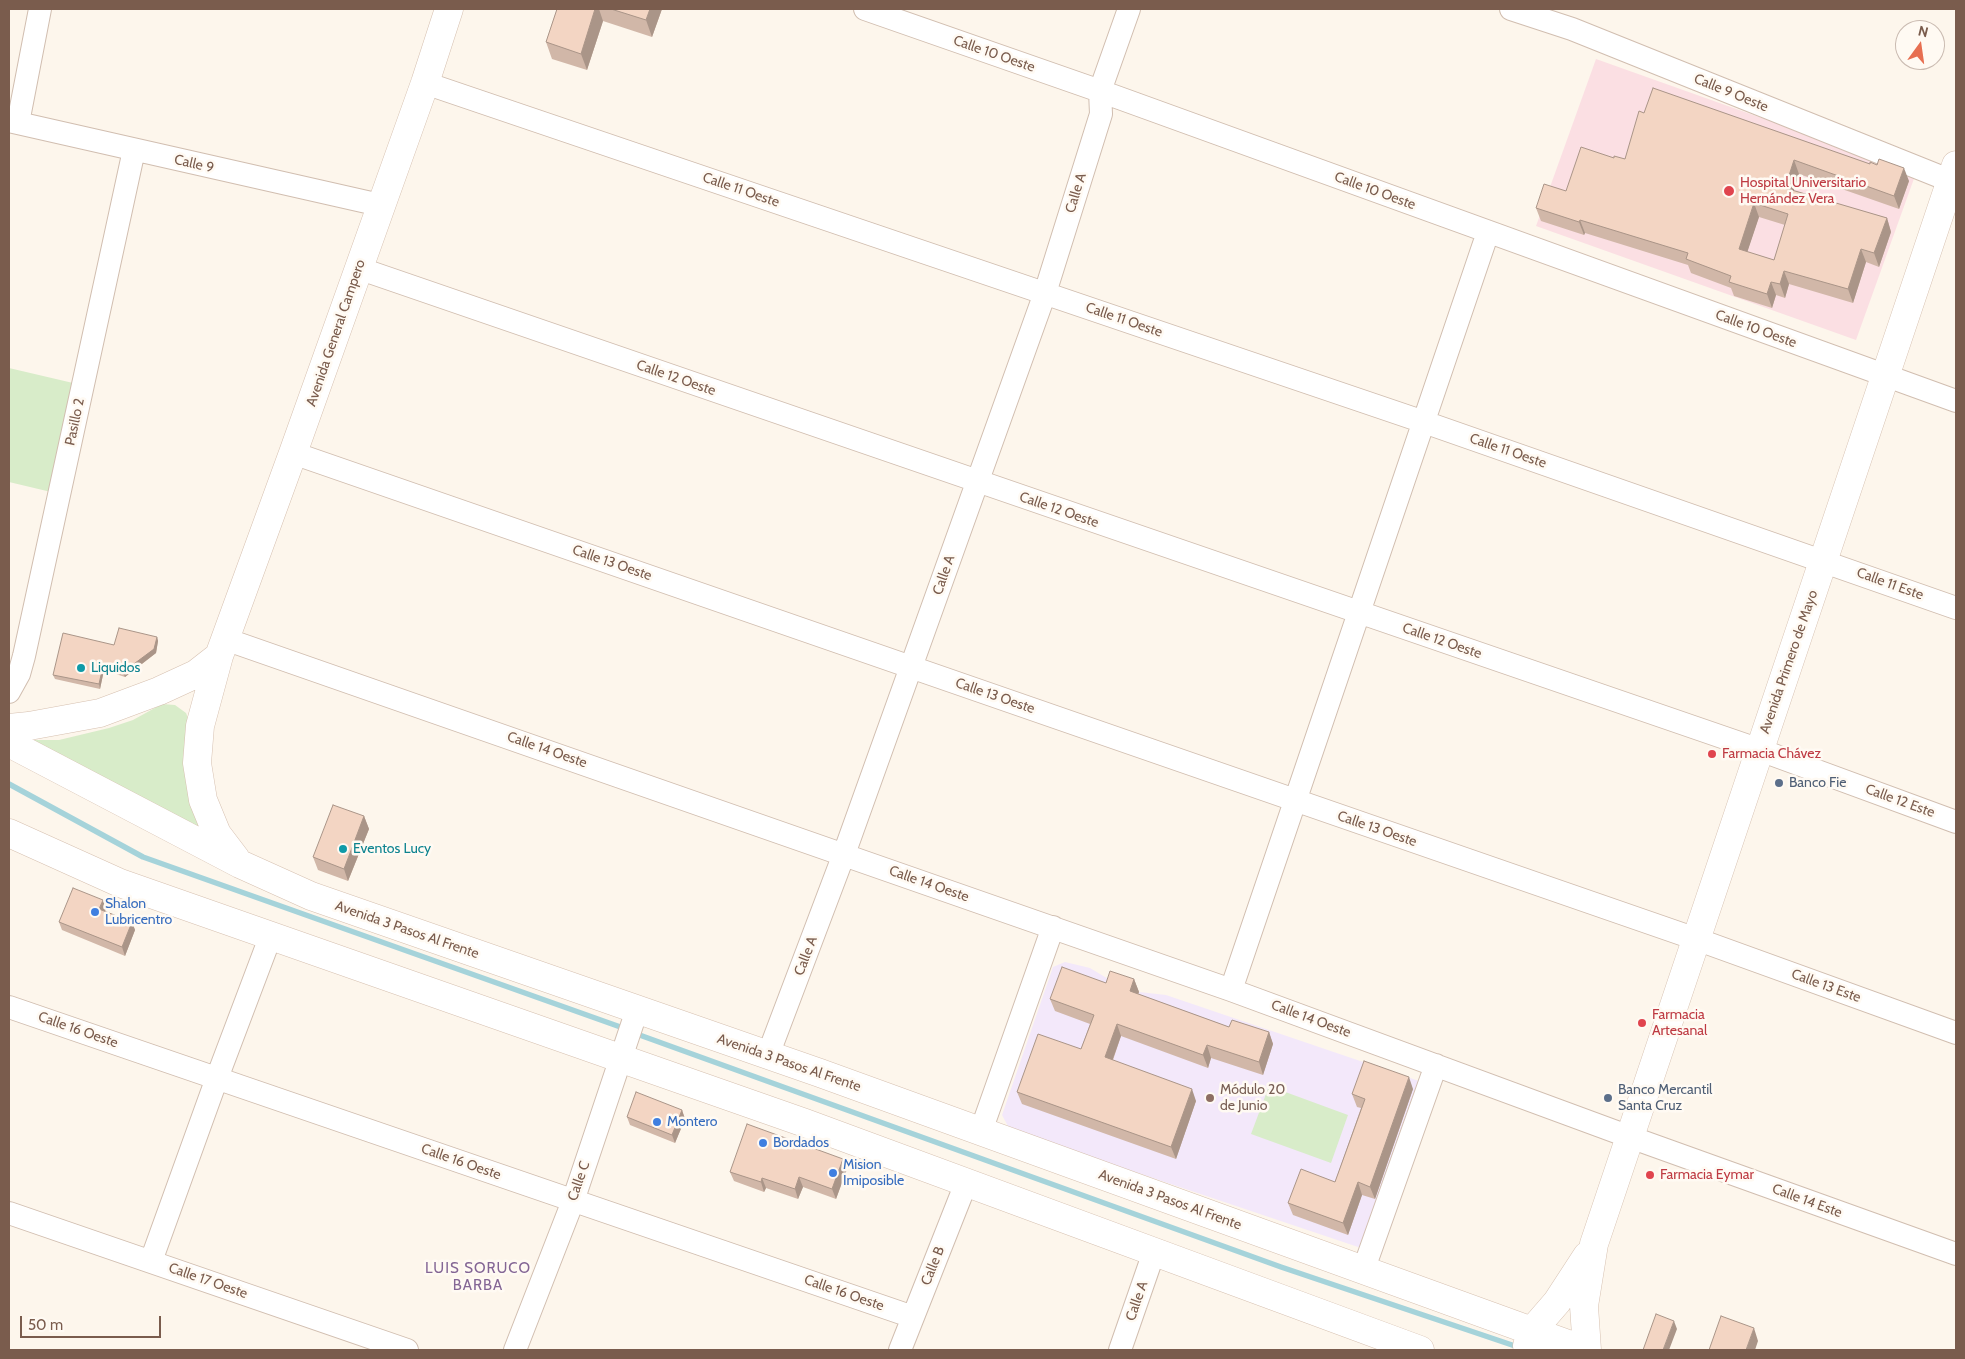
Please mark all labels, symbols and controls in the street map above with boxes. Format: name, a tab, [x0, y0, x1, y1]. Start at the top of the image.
north arrow	[1895, 20, 1945, 70]
text: N	[1916, 21, 1930, 41]
street label: Calle 10 Oeste	[951, 32, 1037, 76]
street label: Calle 9 Oeste	[1691, 70, 1771, 116]
street label: Calle 9	[173, 151, 215, 177]
street label: Calle 11 Oeste	[700, 169, 782, 211]
street label: Calle 10 Oeste	[1332, 169, 1418, 213]
street label: Calle A	[1062, 171, 1090, 215]
place label: Hospital Universitario Hernández Vera	[1740, 175, 1866, 208]
marker: Hospital Universitario Hernández Vera	[1722, 184, 1736, 198]
street label: Avenida General Campero	[303, 257, 369, 409]
street label: Calle 11 Oeste	[1083, 299, 1165, 341]
street label: Calle 10 Oeste	[1713, 307, 1799, 351]
street label: Calle 12 Oeste	[634, 357, 718, 399]
street label: Pasillo 2	[62, 397, 88, 447]
street label: Calle 11 Oeste	[1467, 430, 1549, 472]
street label: Calle 12 Oeste	[1017, 489, 1101, 531]
street label: Calle 13 Oeste	[570, 542, 654, 584]
street label: Calle A	[929, 553, 959, 597]
street label: Calle 11 Este	[1854, 564, 1926, 604]
street label: Avenida Primero de Mayo	[1757, 588, 1821, 736]
street label: Calle 12 Oeste	[1400, 620, 1484, 662]
place label: Liquidos	[91, 660, 140, 676]
marker: Liquidos	[75, 662, 87, 674]
street label: Calle 13 Oeste	[953, 675, 1037, 717]
street label: Calle 14 Oeste	[505, 728, 589, 772]
place label: Farmacia Chávez	[1722, 746, 1821, 762]
marker: Farmacia Chávez	[1706, 748, 1718, 760]
place label: Banco Fie	[1789, 775, 1846, 791]
marker: Banco Fie	[1773, 777, 1785, 789]
street label: Calle 12 Este	[1863, 781, 1937, 821]
street label: Calle 13 Oeste	[1335, 808, 1419, 850]
place label: Eventos Lucy	[353, 841, 431, 857]
marker: Eventos Lucy	[337, 843, 349, 855]
street label: Calle 14 Oeste	[887, 862, 971, 906]
place label: Shalon Lubricentro	[105, 896, 172, 929]
street label: Avenida 3 Pasos Al Frente	[333, 898, 481, 962]
marker: Shalon Lubricentro	[89, 906, 101, 918]
street label: Calle A	[791, 934, 821, 978]
street label: Calle 13 Este	[1789, 966, 1863, 1006]
street label: Calle 14 Oeste	[1269, 997, 1353, 1041]
place label: Farmacia Artesanal	[1652, 1007, 1707, 1040]
street label: Calle 16 Oeste	[36, 1008, 120, 1052]
marker: Farmacia Artesanal	[1636, 1017, 1648, 1029]
street label: Avenida 3 Pasos Al Frente	[715, 1031, 863, 1095]
place label: Módulo 20 de Junio	[1220, 1082, 1285, 1114]
place label: Banco Mercantil Santa Cruz	[1618, 1082, 1712, 1114]
marker: Módulo 20 de Junio	[1204, 1092, 1216, 1104]
marker: Banco Mercantil Santa Cruz	[1602, 1092, 1614, 1104]
place label: Montero	[667, 1114, 717, 1130]
marker: Montero	[651, 1116, 663, 1128]
place label: Bordados	[773, 1135, 829, 1151]
marker: Bordados	[757, 1137, 769, 1149]
street label: Calle 16 Oeste	[419, 1140, 503, 1184]
place label: Mision Imiposible	[843, 1157, 904, 1190]
street label: Calle C	[564, 1159, 594, 1203]
street label: Avenida 3 Pasos Al Frente	[1096, 1166, 1244, 1234]
marker: Mision Imiposible	[827, 1167, 839, 1179]
place label: Farmacia Eymar	[1660, 1167, 1754, 1183]
marker: Farmacia Eymar	[1644, 1169, 1656, 1181]
street label: Calle 14 Este	[1770, 1181, 1844, 1221]
street label: Calle B	[918, 1244, 948, 1288]
street label: Calle 17 Oeste	[166, 1260, 250, 1302]
district label: LUIS SORUCO BARBA	[424, 1260, 532, 1295]
street label: Calle 16 Oeste	[802, 1271, 886, 1315]
street label: Calle A	[1122, 1279, 1152, 1323]
scale bar	[22, 1306, 164, 1338]
text: 50 m	[28, 1316, 63, 1334]

